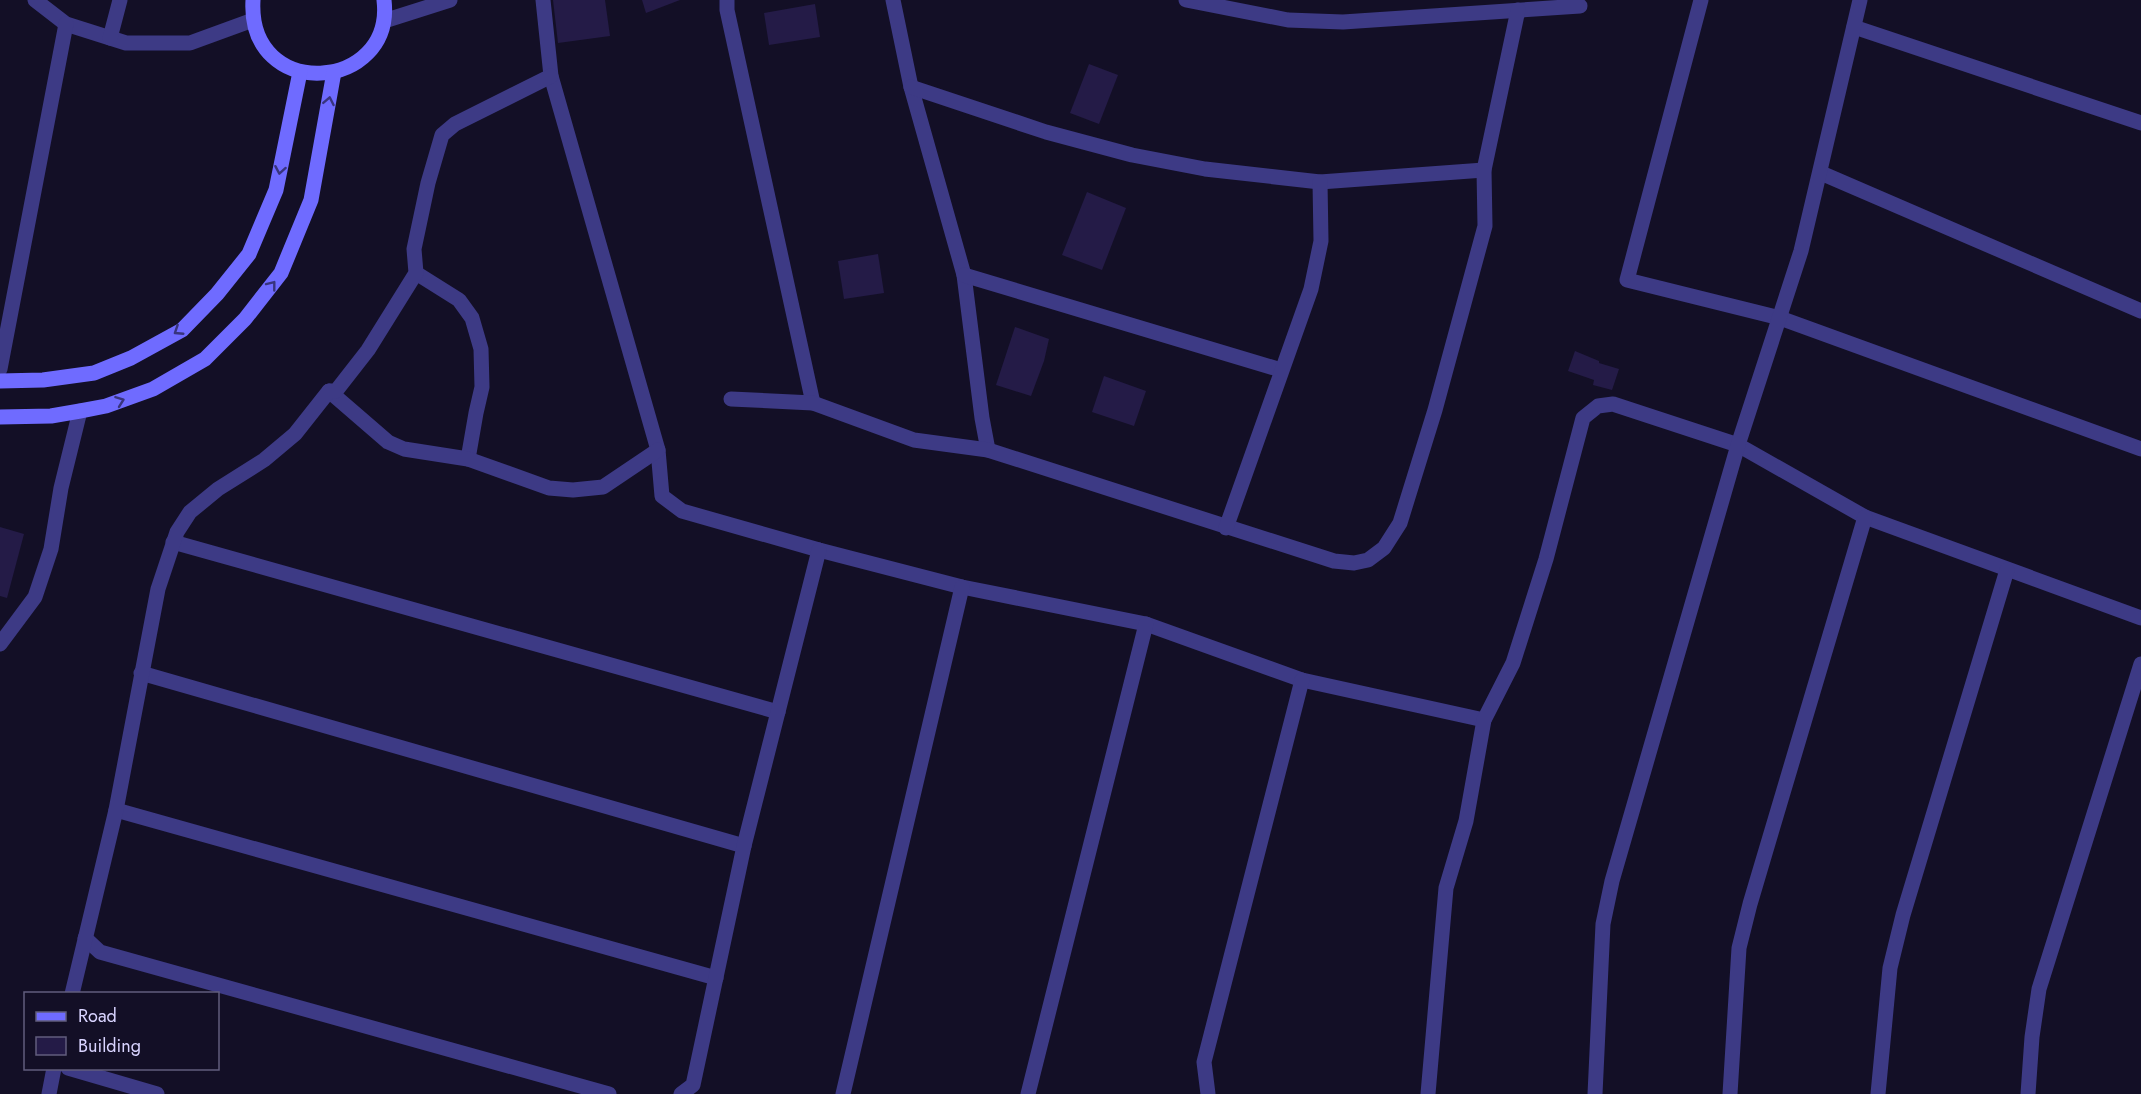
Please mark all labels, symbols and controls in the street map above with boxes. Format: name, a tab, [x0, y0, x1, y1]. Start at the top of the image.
one-way arrow	[322, 96, 335, 106]
one-way arrow	[274, 165, 287, 175]
one-way arrow	[264, 281, 275, 292]
one-way arrow	[173, 324, 184, 335]
one-way arrow	[113, 396, 124, 408]
legend	[24, 992, 219, 1070]
text: Road	[78, 1003, 117, 1029]
text: Building	[78, 1033, 141, 1059]

